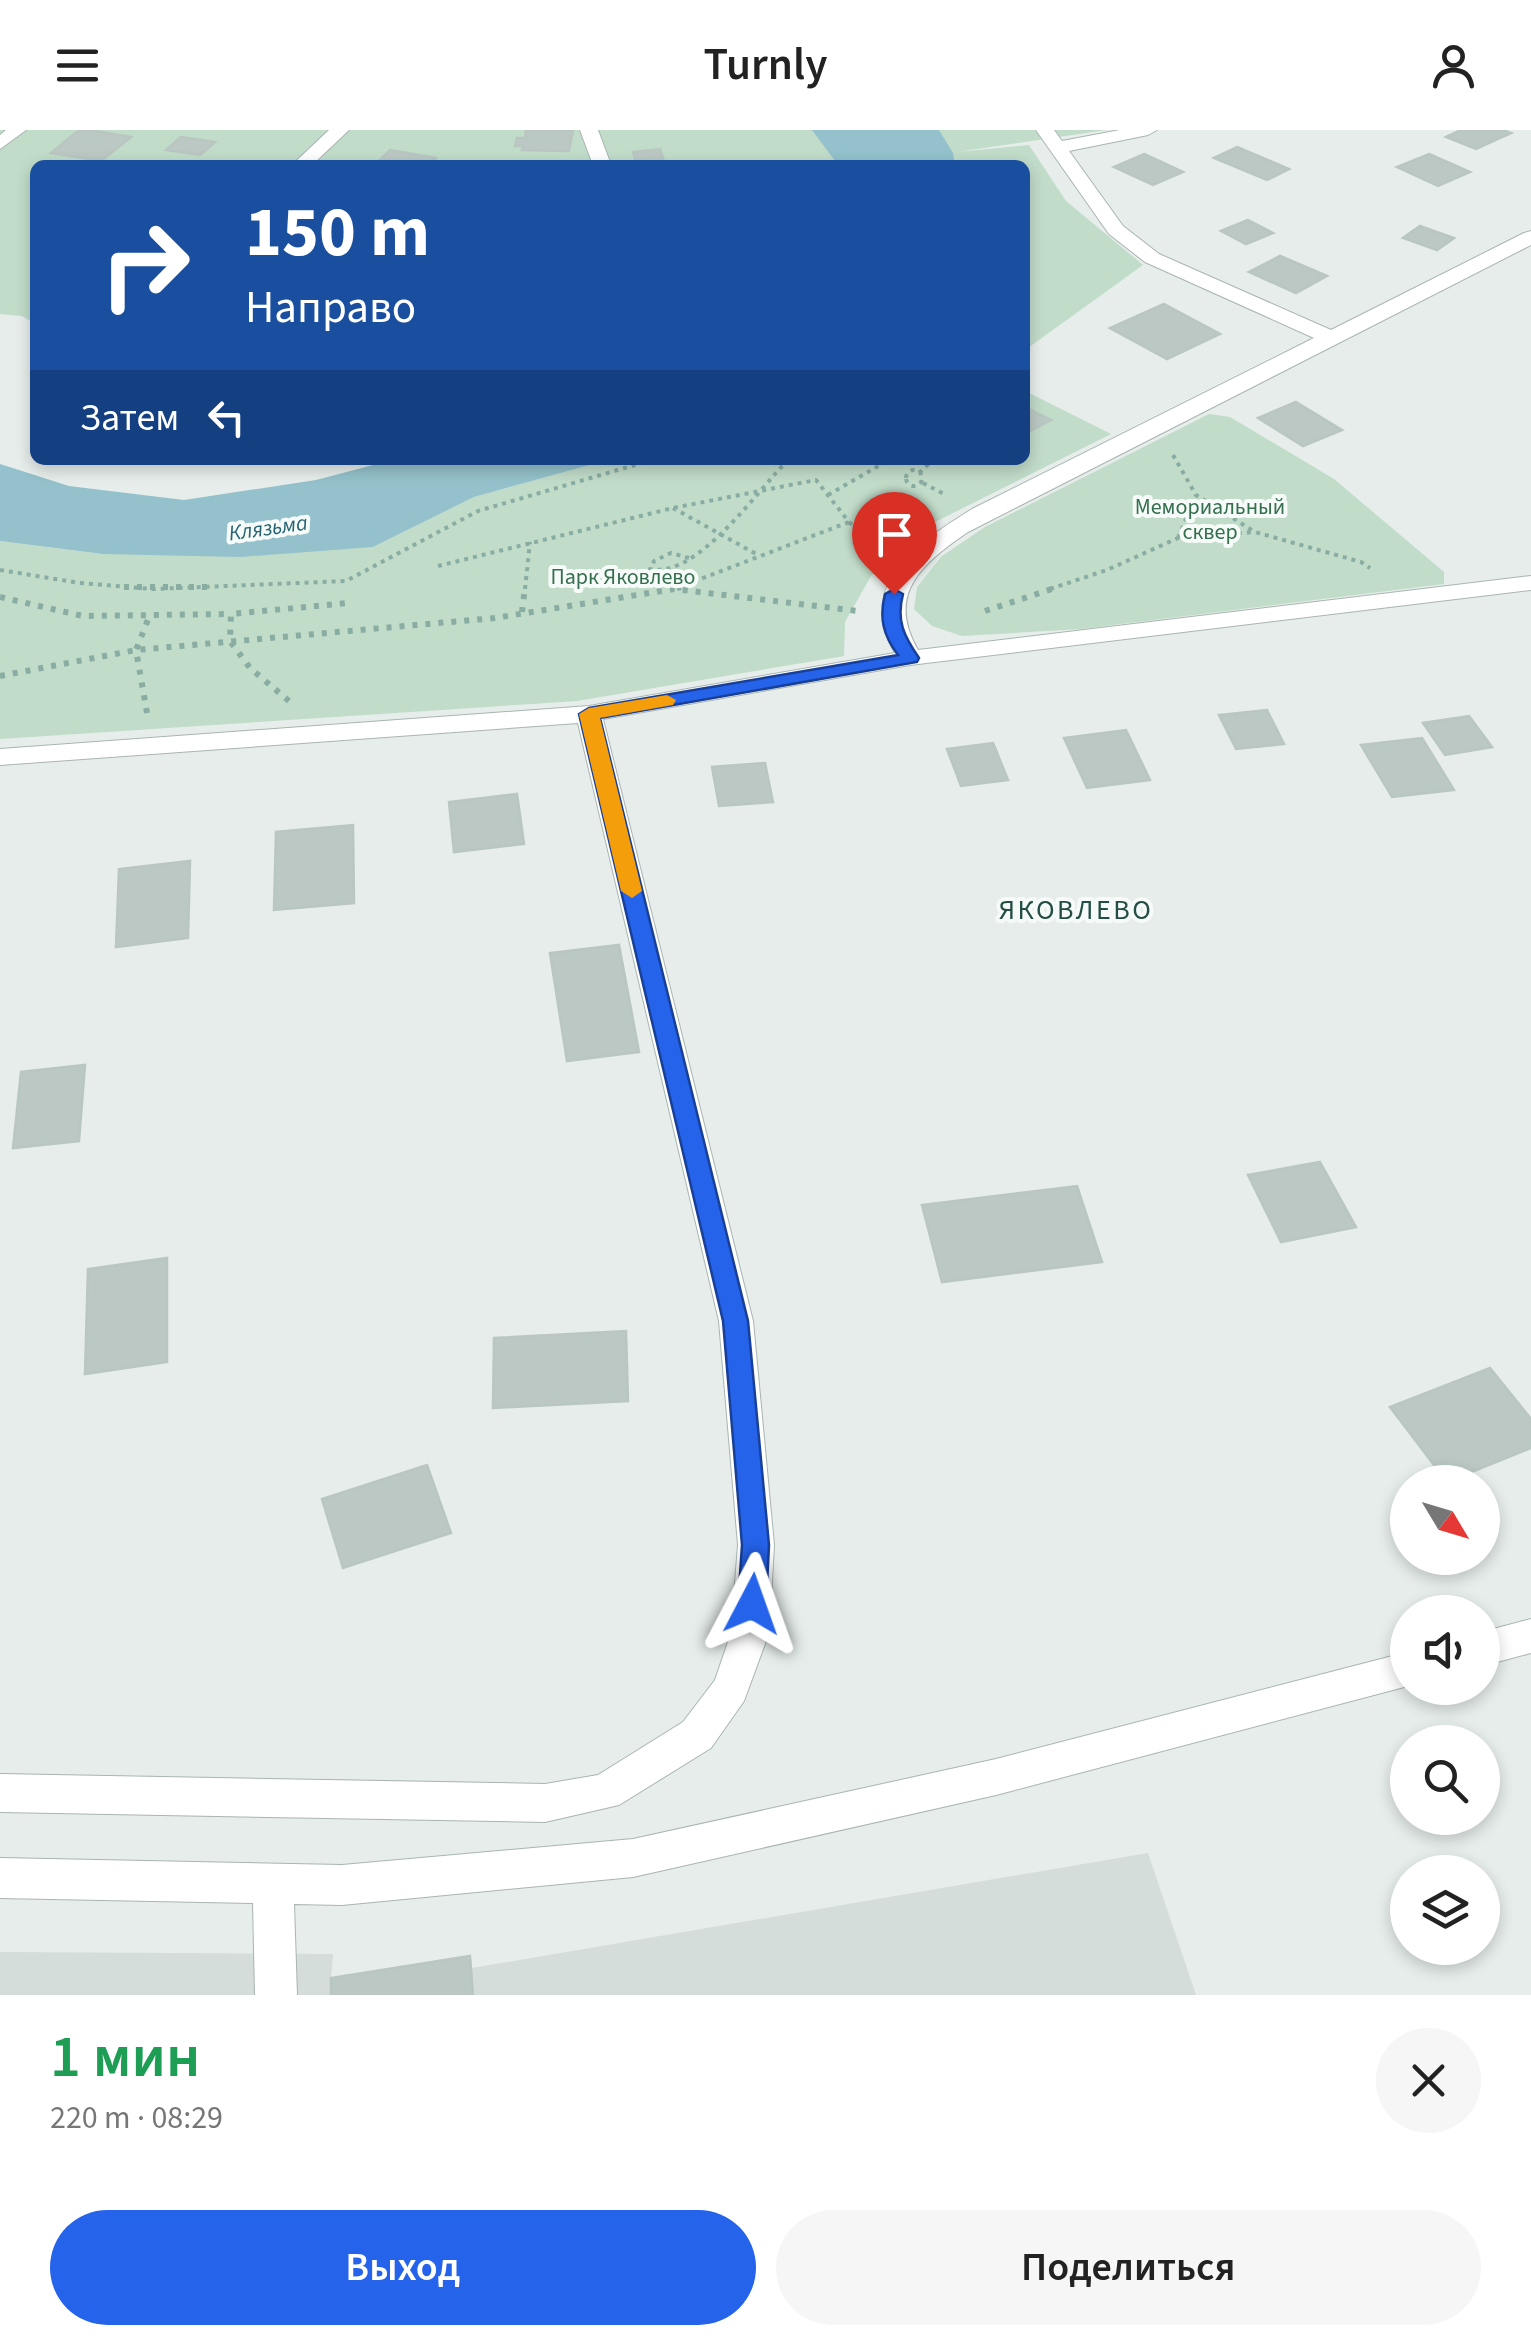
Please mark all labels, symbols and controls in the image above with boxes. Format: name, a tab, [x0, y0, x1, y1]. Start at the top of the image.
text: Turnly	[703, 33, 828, 97]
icon: menu	[50, 38, 105, 93]
icon: person	[1426, 38, 1481, 93]
text: 150 m	[245, 183, 430, 283]
icon: right	[80, 200, 210, 330]
text: Направо	[245, 276, 416, 340]
icon: left	[199, 390, 254, 445]
text: Затем	[80, 391, 179, 445]
park label: Мемориальный сквер	[1135, 491, 1285, 548]
pin	[852, 492, 937, 595]
water label: Клязьма	[226, 507, 310, 549]
icon: arrive	[867, 507, 922, 562]
park label: Парк Яковлево	[551, 561, 695, 593]
district label: ЯКОВЛЕВО	[999, 890, 1153, 930]
north arrow	[1390, 1465, 1500, 1575]
map controls	[1390, 1465, 1500, 1965]
position arrow	[700, 1552, 804, 1656]
button: sound	[1390, 1595, 1500, 1705]
button: search	[1390, 1725, 1500, 1835]
button: layers	[1390, 1855, 1500, 1965]
text: 1 мин	[50, 2015, 200, 2100]
button: close	[1376, 2028, 1481, 2133]
text: 220 m · 08:29	[50, 2095, 223, 2141]
button: Выход	[50, 2210, 756, 2325]
button: Поделиться	[776, 2210, 1481, 2325]

